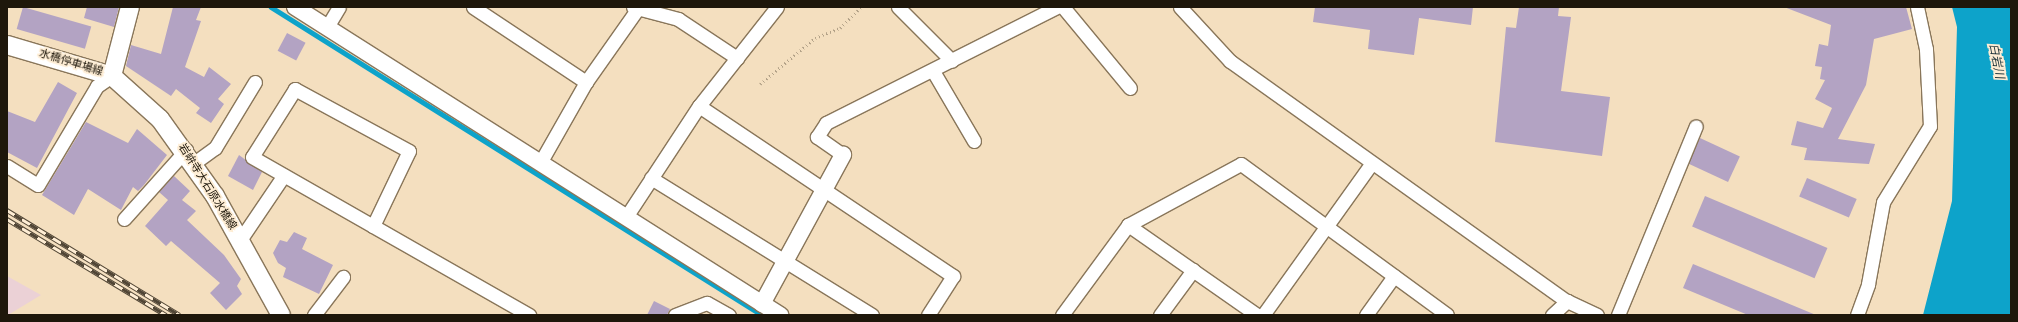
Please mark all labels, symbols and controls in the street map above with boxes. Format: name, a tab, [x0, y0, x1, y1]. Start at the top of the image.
water label: 白岩川	[1985, 42, 2007, 80]
street label: 水橋停車場線	[38, 47, 104, 79]
street label: 岩峅寺大石原水橋線	[175, 142, 239, 232]

